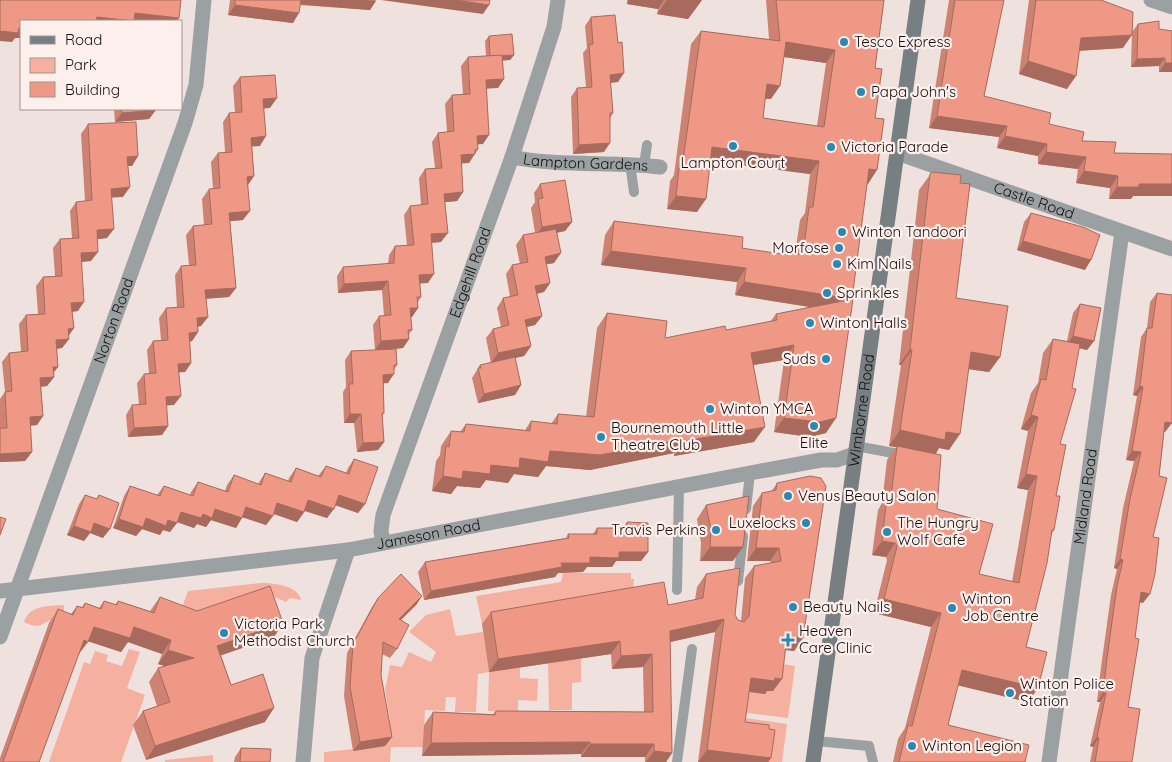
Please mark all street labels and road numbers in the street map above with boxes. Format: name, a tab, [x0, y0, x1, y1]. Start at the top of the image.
street label: Lampton Gardens	[522, 149, 649, 175]
street label: Castle Road	[991, 177, 1077, 223]
street label: Edgehill Road	[445, 224, 495, 320]
street label: Norton Road	[89, 275, 137, 366]
street label: Wimborne Road	[844, 353, 878, 468]
street label: Midland Road	[1069, 447, 1101, 545]
street label: Jameson Road	[374, 515, 482, 553]

